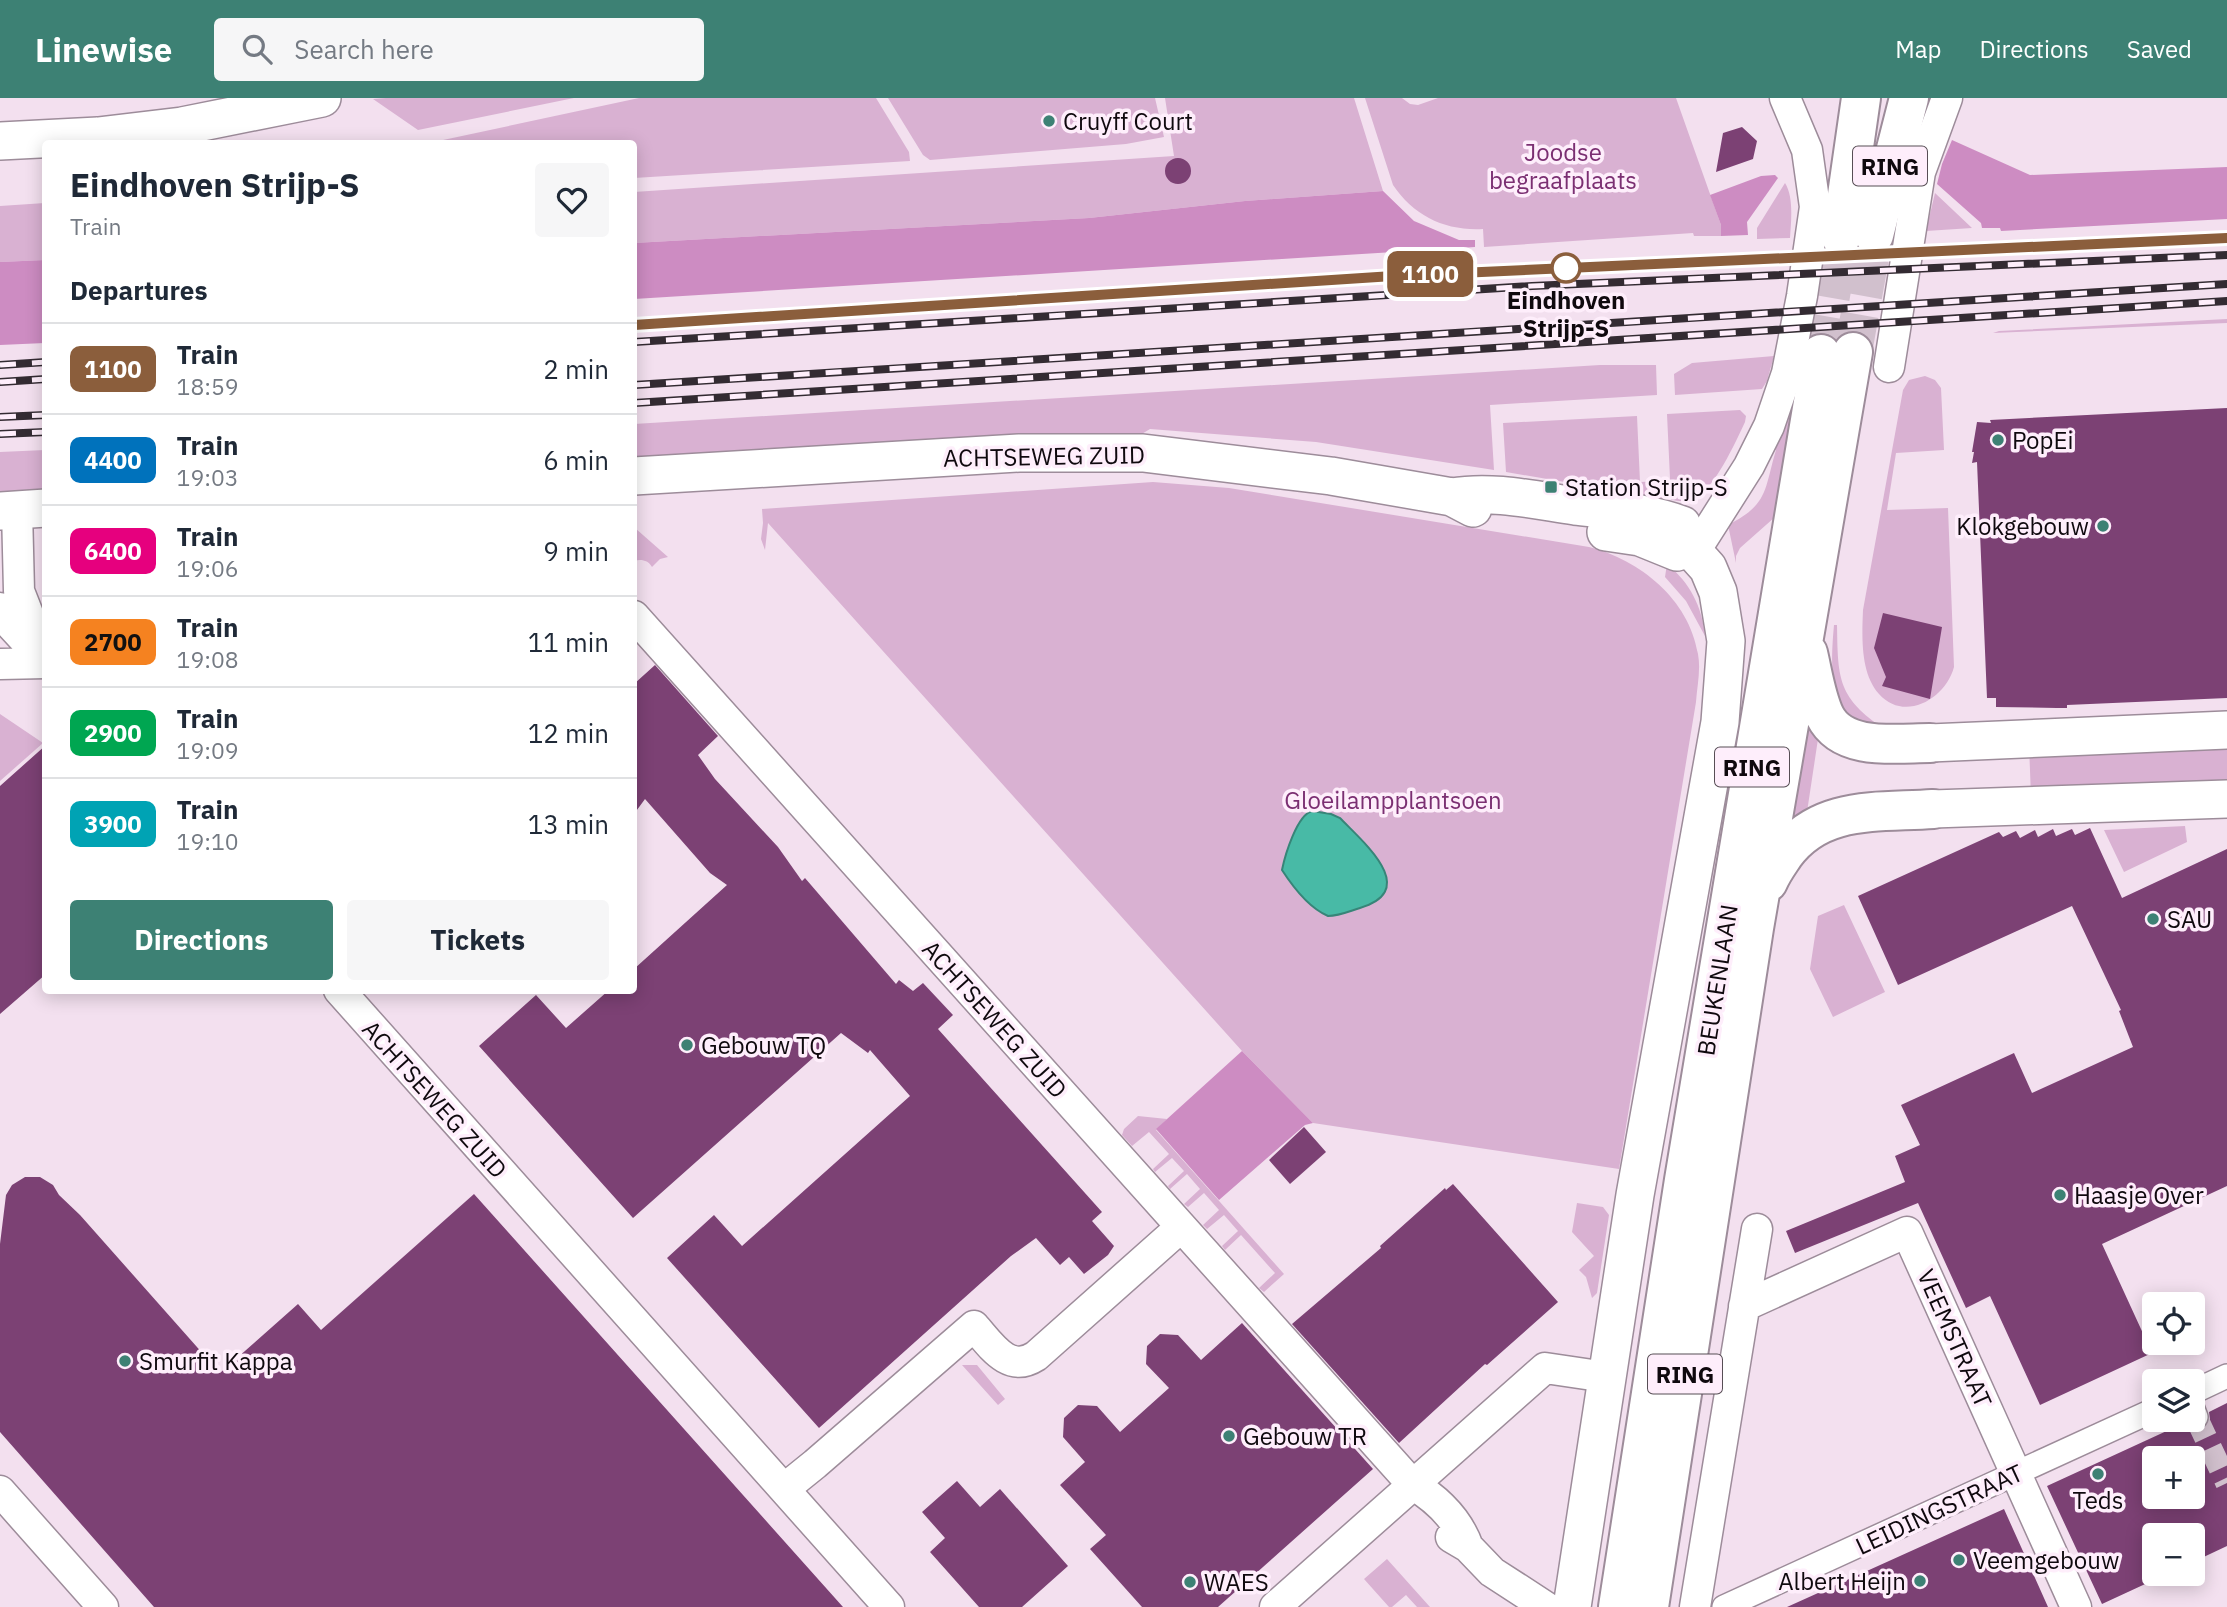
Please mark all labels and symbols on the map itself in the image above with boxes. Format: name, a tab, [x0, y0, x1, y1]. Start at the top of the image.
place label: Cruyff Court	[1063, 105, 1193, 137]
marker: Cruyff Court	[1041, 113, 1057, 129]
park label: Joodse begraafplaats	[1489, 136, 1637, 196]
road number: RING	[1853, 146, 1927, 186]
line badge: 1100	[1381, 251, 1479, 297]
marker: Eindhoven Strijp-S	[1551, 253, 1581, 283]
place label: Eindhoven Strijp-S	[1507, 284, 1625, 344]
place label: PopEi	[2012, 424, 2073, 456]
marker: PopEi	[1990, 432, 2006, 448]
street label: ACHTSEWEG ZUID	[943, 438, 1145, 474]
place label: Station Strijp-S	[1565, 471, 1728, 503]
marker: Station Strijp-S	[1543, 479, 1559, 495]
place label: Klokgebouw	[1956, 510, 2089, 542]
marker: Klokgebouw	[2095, 518, 2111, 534]
road number: RING	[1715, 748, 1789, 786]
park label: Gloeilampplantsoen	[1284, 784, 1502, 816]
street label: BEUKENLAAN	[1689, 902, 1745, 1058]
place label: SAU	[2167, 903, 2212, 935]
marker: SAU	[2145, 911, 2161, 927]
street label: ACHTSEWEG ZUID	[916, 933, 1074, 1105]
street label: ACHTSEWEG ZUID	[356, 1013, 514, 1185]
place label: Gebouw TQ	[701, 1029, 826, 1061]
marker: Gebouw TQ	[679, 1037, 695, 1053]
place label: Haasje Over	[2074, 1179, 2204, 1211]
marker: Haasje Over	[2052, 1187, 2068, 1203]
street label: VEEMSTRAAT	[1910, 1264, 2000, 1412]
place label: Smurfit Kappa	[139, 1345, 293, 1377]
marker: Smurfit Kappa	[117, 1353, 133, 1369]
road number: RING	[1648, 1354, 1722, 1394]
place label: Gebouw TR	[1243, 1420, 1367, 1452]
marker: Gebouw TR	[1221, 1428, 1237, 1444]
street label: LEIDINGSTRAAT	[1850, 1456, 2028, 1562]
marker: Teds	[2090, 1466, 2106, 1482]
place label: Teds	[2073, 1484, 2123, 1516]
place label: Veemgebouw	[1973, 1544, 2119, 1576]
marker: Veemgebouw	[1951, 1552, 1967, 1568]
place label: Albert Heijn	[1778, 1565, 1906, 1597]
place label: WAES	[1204, 1566, 1269, 1598]
marker: Albert Heijn	[1912, 1573, 1928, 1589]
marker: WAES	[1182, 1574, 1198, 1590]

